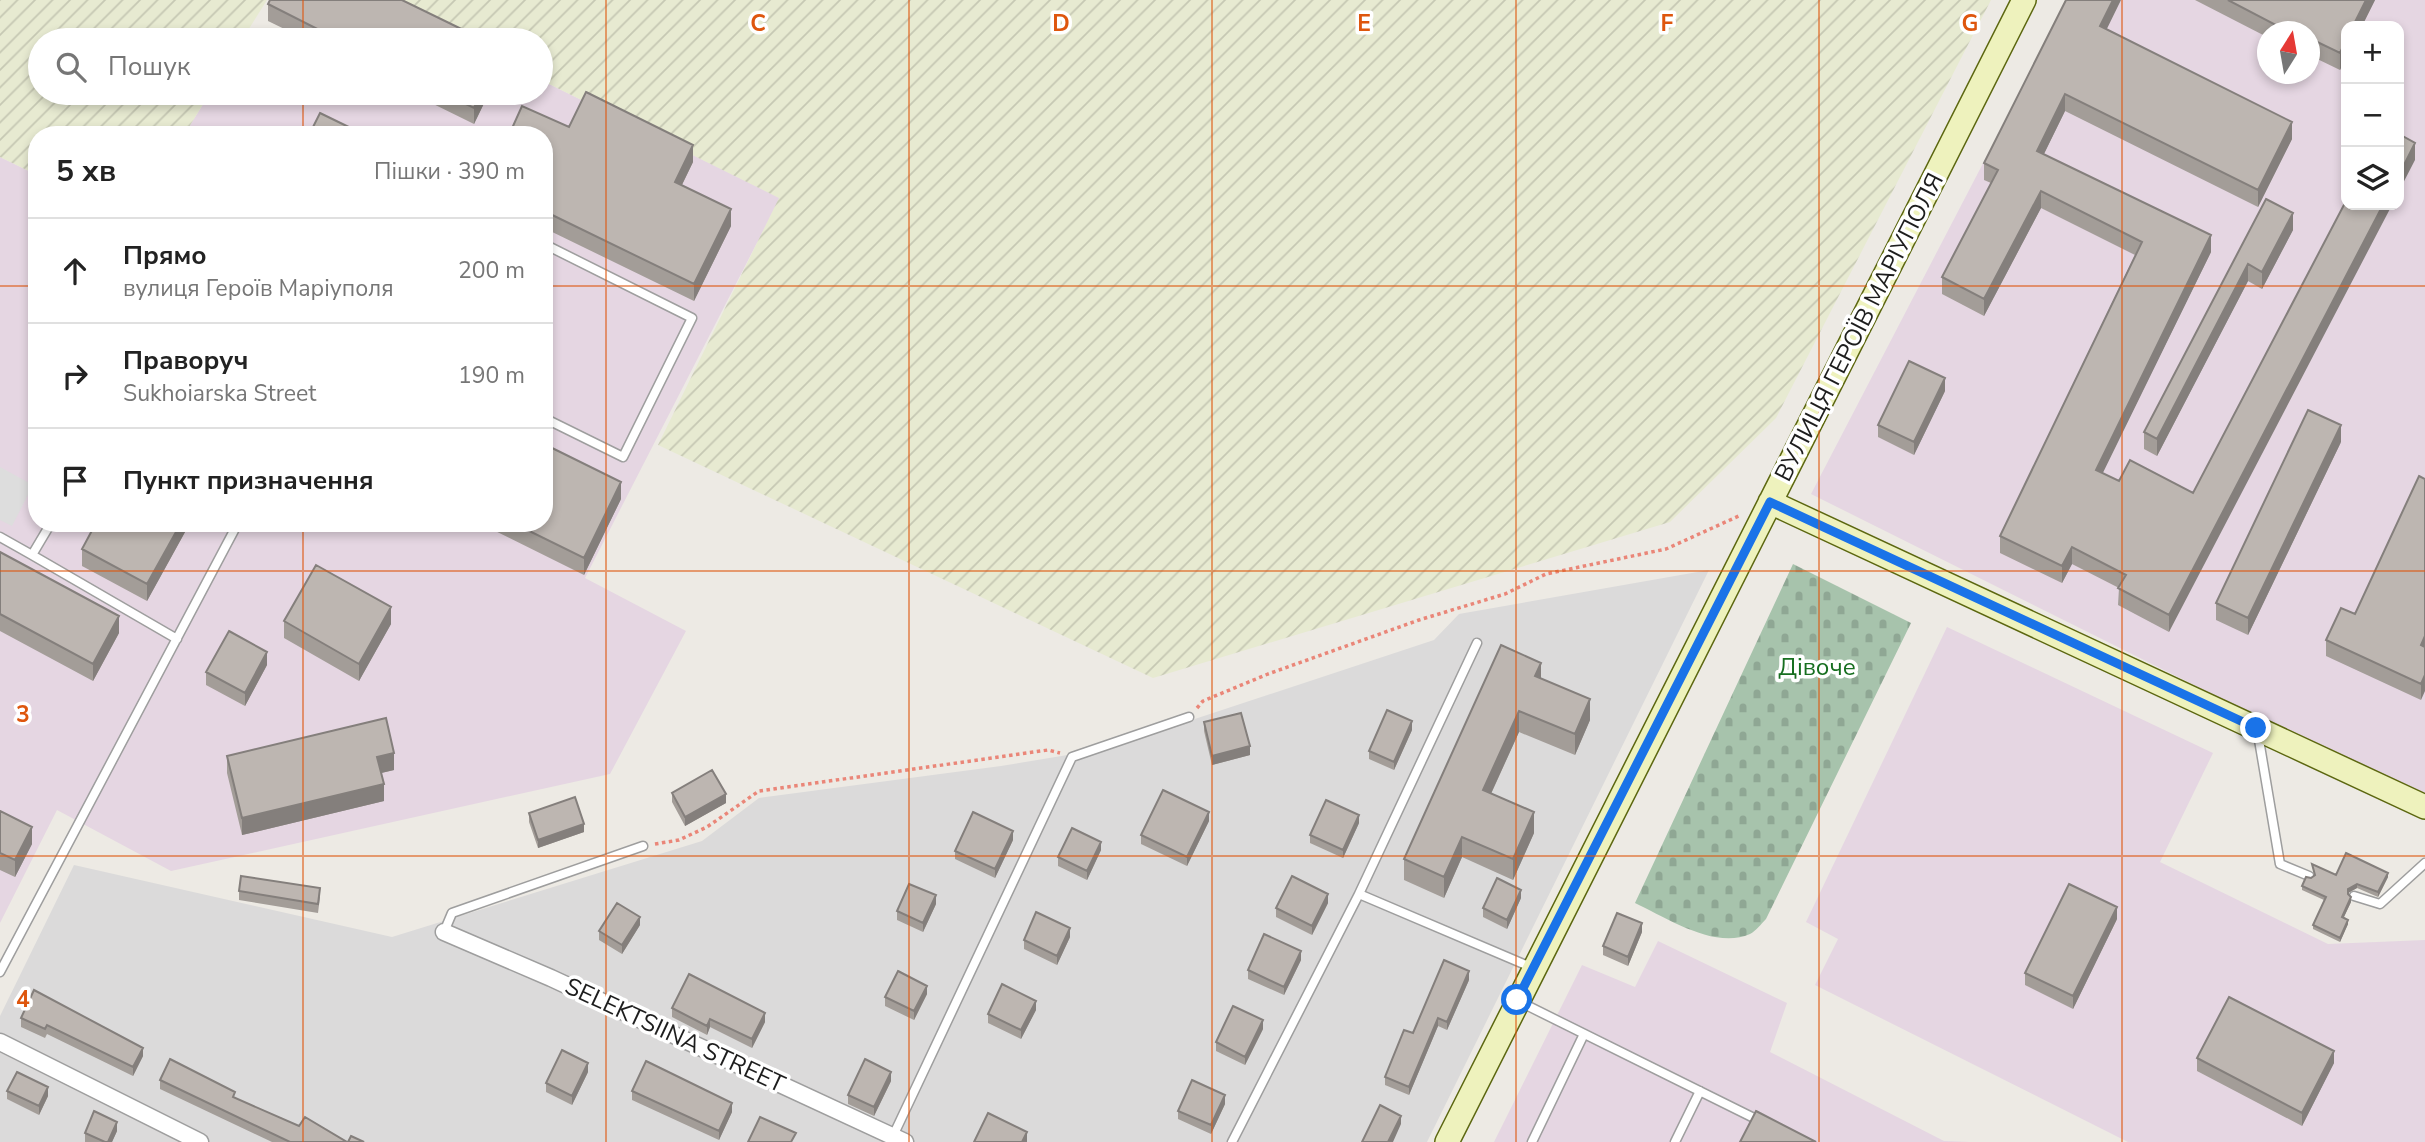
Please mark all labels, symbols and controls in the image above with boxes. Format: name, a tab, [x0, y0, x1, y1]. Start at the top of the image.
text: C	[750, 8, 766, 39]
text: D	[1052, 8, 1070, 39]
text: E	[1357, 8, 1371, 39]
text: F	[1661, 8, 1674, 39]
text: G	[1962, 8, 1978, 39]
north arrow	[2257, 21, 2320, 84]
map controls	[2341, 21, 2404, 210]
button: +	[2341, 21, 2404, 84]
search box	[28, 28, 553, 105]
icon: search	[52, 48, 90, 86]
text: Пошук	[108, 49, 190, 84]
button: −	[2341, 84, 2404, 147]
button: layers	[2341, 147, 2404, 210]
text: 5 хв	[56, 151, 116, 192]
text: Пішки · 390 m	[374, 156, 525, 187]
street label: ВУЛИЦЯ ГЕРОЇВ МАРІУПОЛЯ	[1767, 167, 1951, 487]
text: Прямо	[123, 238, 207, 273]
icon: ahead	[56, 252, 94, 290]
text: 200 m	[458, 255, 525, 286]
text: вулиця Героїв Маріуполя	[123, 273, 394, 304]
text: Праворуч	[123, 343, 248, 378]
icon: right	[56, 357, 94, 395]
text: 190 m	[458, 360, 525, 391]
text: Sukhoiarska Street	[123, 378, 316, 409]
icon: arrive	[56, 462, 94, 500]
text: Пункт призначення	[123, 463, 374, 498]
park label: Дівоче	[1778, 651, 1856, 683]
text: 3	[16, 699, 30, 730]
route end	[2240, 712, 2271, 743]
street label: SELEKTSIINA STREET	[560, 970, 791, 1100]
text: 4	[16, 984, 30, 1015]
route start	[1501, 984, 1532, 1015]

